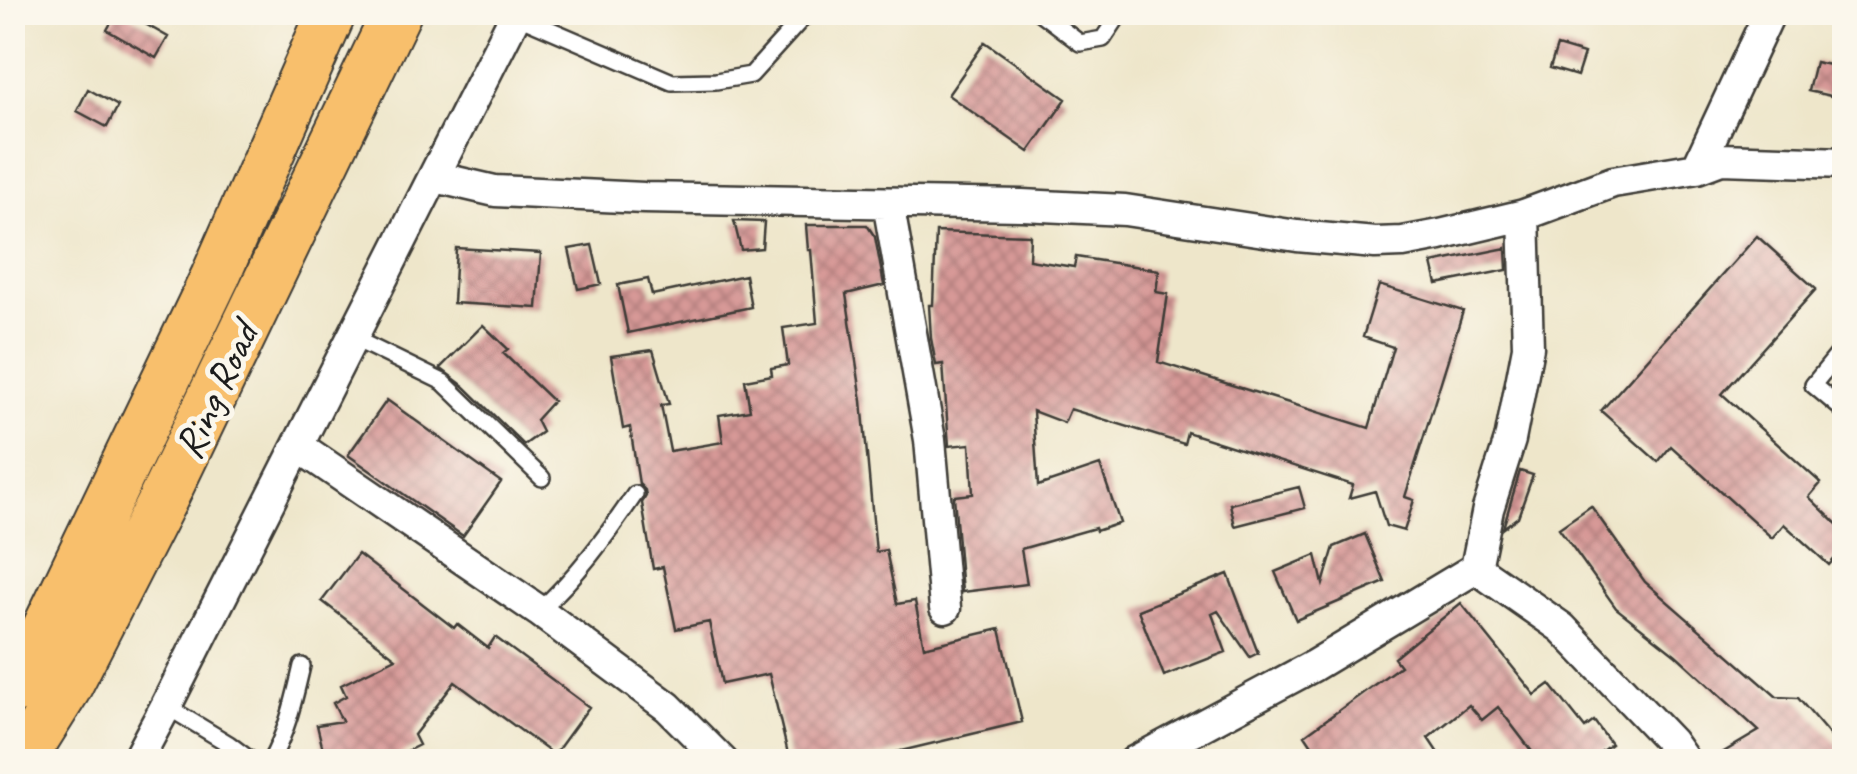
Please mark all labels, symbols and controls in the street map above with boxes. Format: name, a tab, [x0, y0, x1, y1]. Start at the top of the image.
street label: Ring Road	[162, 309, 273, 467]

